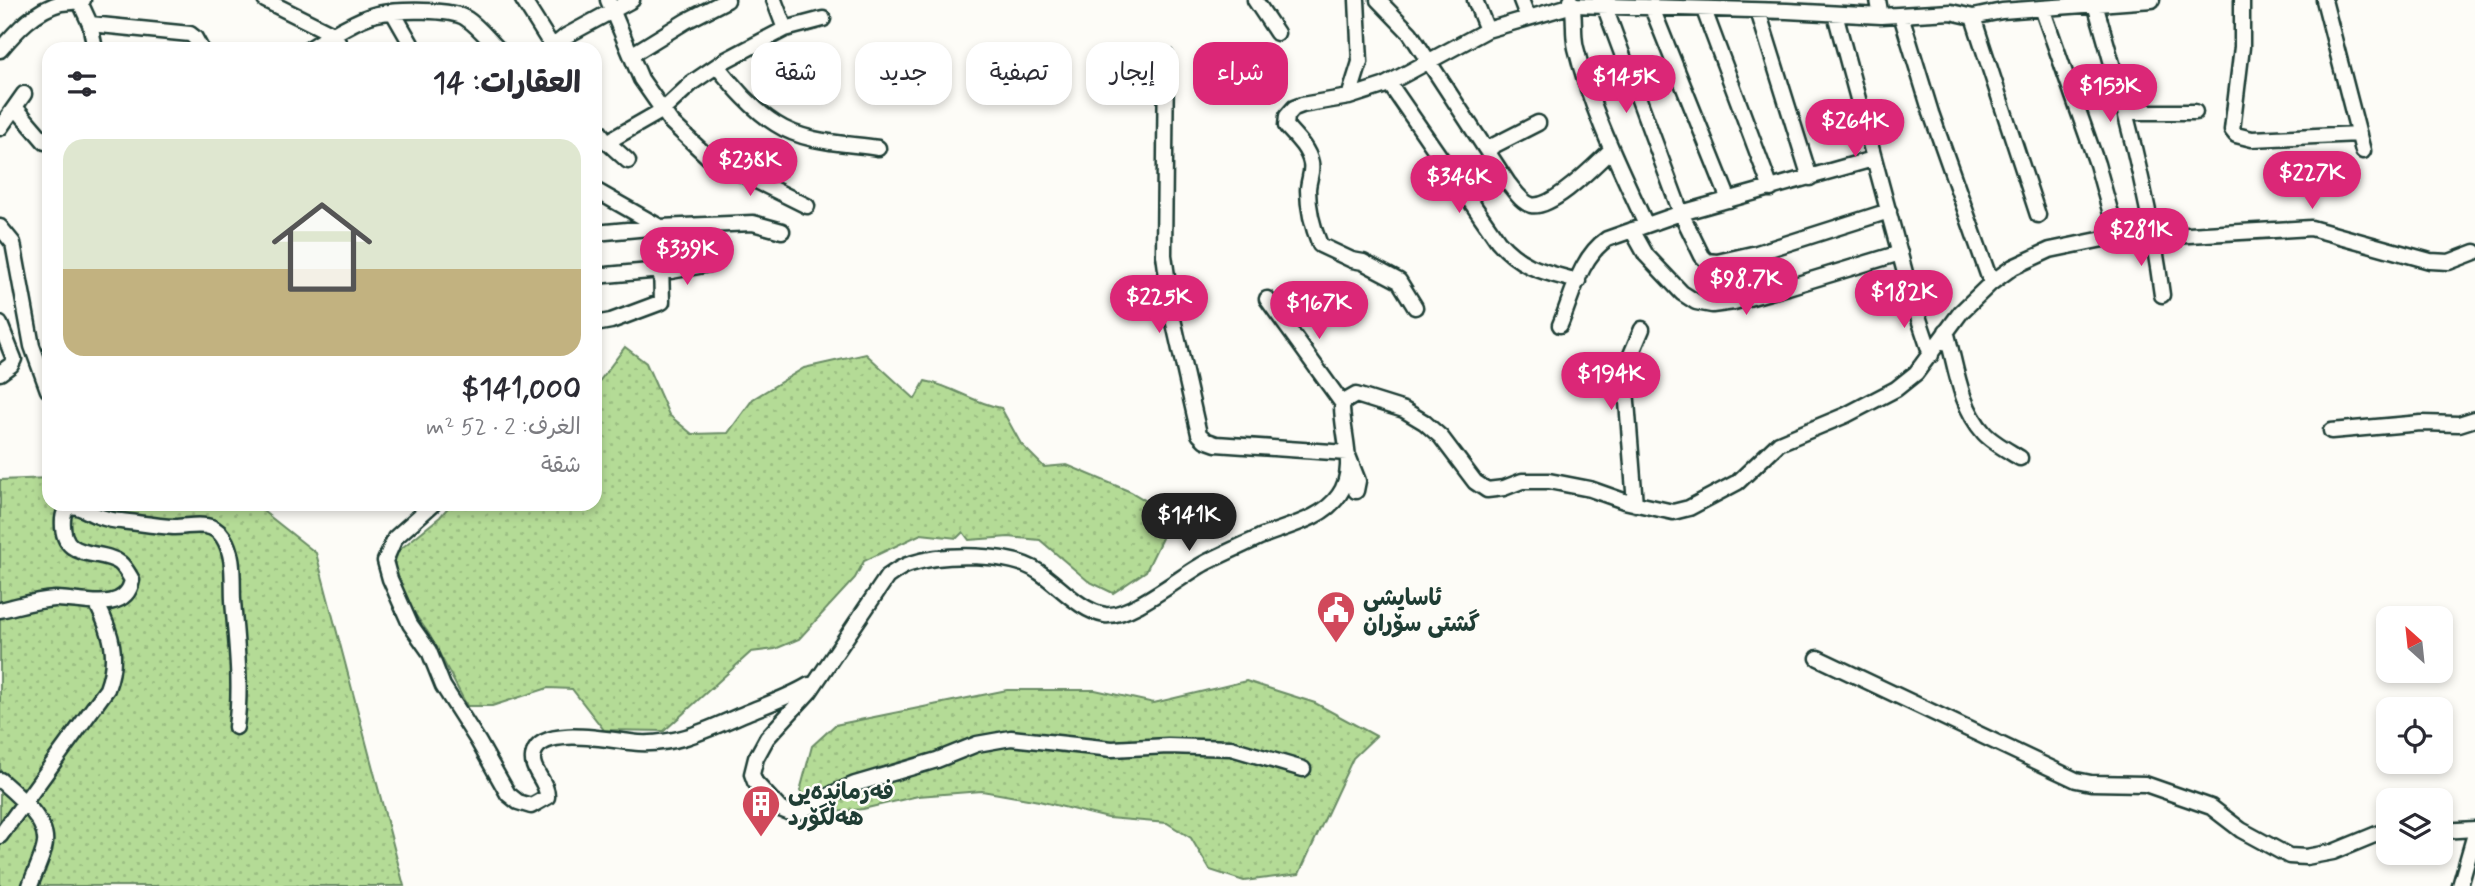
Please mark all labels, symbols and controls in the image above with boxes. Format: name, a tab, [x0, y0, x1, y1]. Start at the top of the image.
chip: شقة	[751, 42, 841, 105]
chip: جديد	[855, 42, 952, 105]
chip: تصفية	[966, 42, 1072, 105]
chip: إيجار	[1086, 42, 1179, 105]
chip: شراء	[1193, 42, 1288, 105]
pin: $145K	[1577, 55, 1675, 115]
text: $145K	[1593, 63, 1659, 93]
text: العقارات: 14	[433, 64, 581, 103]
pin: $153K	[2061, 64, 2159, 124]
icon: filters	[63, 65, 101, 103]
text: $153K	[2079, 72, 2141, 102]
pin: $264K	[1806, 100, 1904, 159]
text: $264K	[1821, 107, 1889, 137]
pin: $238K	[701, 138, 799, 198]
text: $238K	[718, 146, 782, 176]
pin: $227K	[2263, 152, 2361, 211]
pin: $346K	[1410, 156, 1508, 215]
text: $227K	[2279, 159, 2345, 189]
text: $346K	[1427, 163, 1491, 193]
icon: home	[259, 184, 385, 310]
pin: $281K	[2092, 208, 2190, 268]
text: $281K	[2110, 216, 2172, 246]
pin: $339K	[638, 228, 736, 287]
text: $339K	[656, 235, 718, 265]
pin: $98.7K	[1689, 258, 1803, 317]
text: $98.7K	[1710, 265, 1782, 295]
pin: $182K	[1855, 270, 1953, 330]
pin: $225K	[1110, 276, 1208, 335]
text: $182K	[1871, 278, 1937, 308]
pin: $167K	[1270, 282, 1368, 341]
text: $225K	[1126, 283, 1192, 313]
text: $167K	[1286, 289, 1352, 319]
pin: $194K	[1562, 352, 1660, 412]
text: $194K	[1577, 360, 1645, 390]
text: $141,000	[462, 370, 581, 409]
text: الغرف: 2 · 52 m²	[426, 413, 581, 443]
text: شقة	[541, 451, 581, 481]
pin: $141K	[1140, 494, 1238, 553]
text: $141K	[1158, 501, 1220, 531]
place label: ئاسایشی گشتی سۆران	[1363, 584, 1481, 640]
public building icon: ئاسایشی گشتی سۆران	[1315, 589, 1357, 644]
north arrow	[2376, 606, 2454, 682]
map controls	[2376, 606, 2453, 865]
button: locate	[2376, 697, 2453, 774]
place label: فەرماندەیی هەڵگۆرد	[788, 778, 894, 834]
building icon: فەرماندەیی هەڵگۆرد	[740, 783, 782, 838]
button: layers	[2376, 788, 2453, 865]

